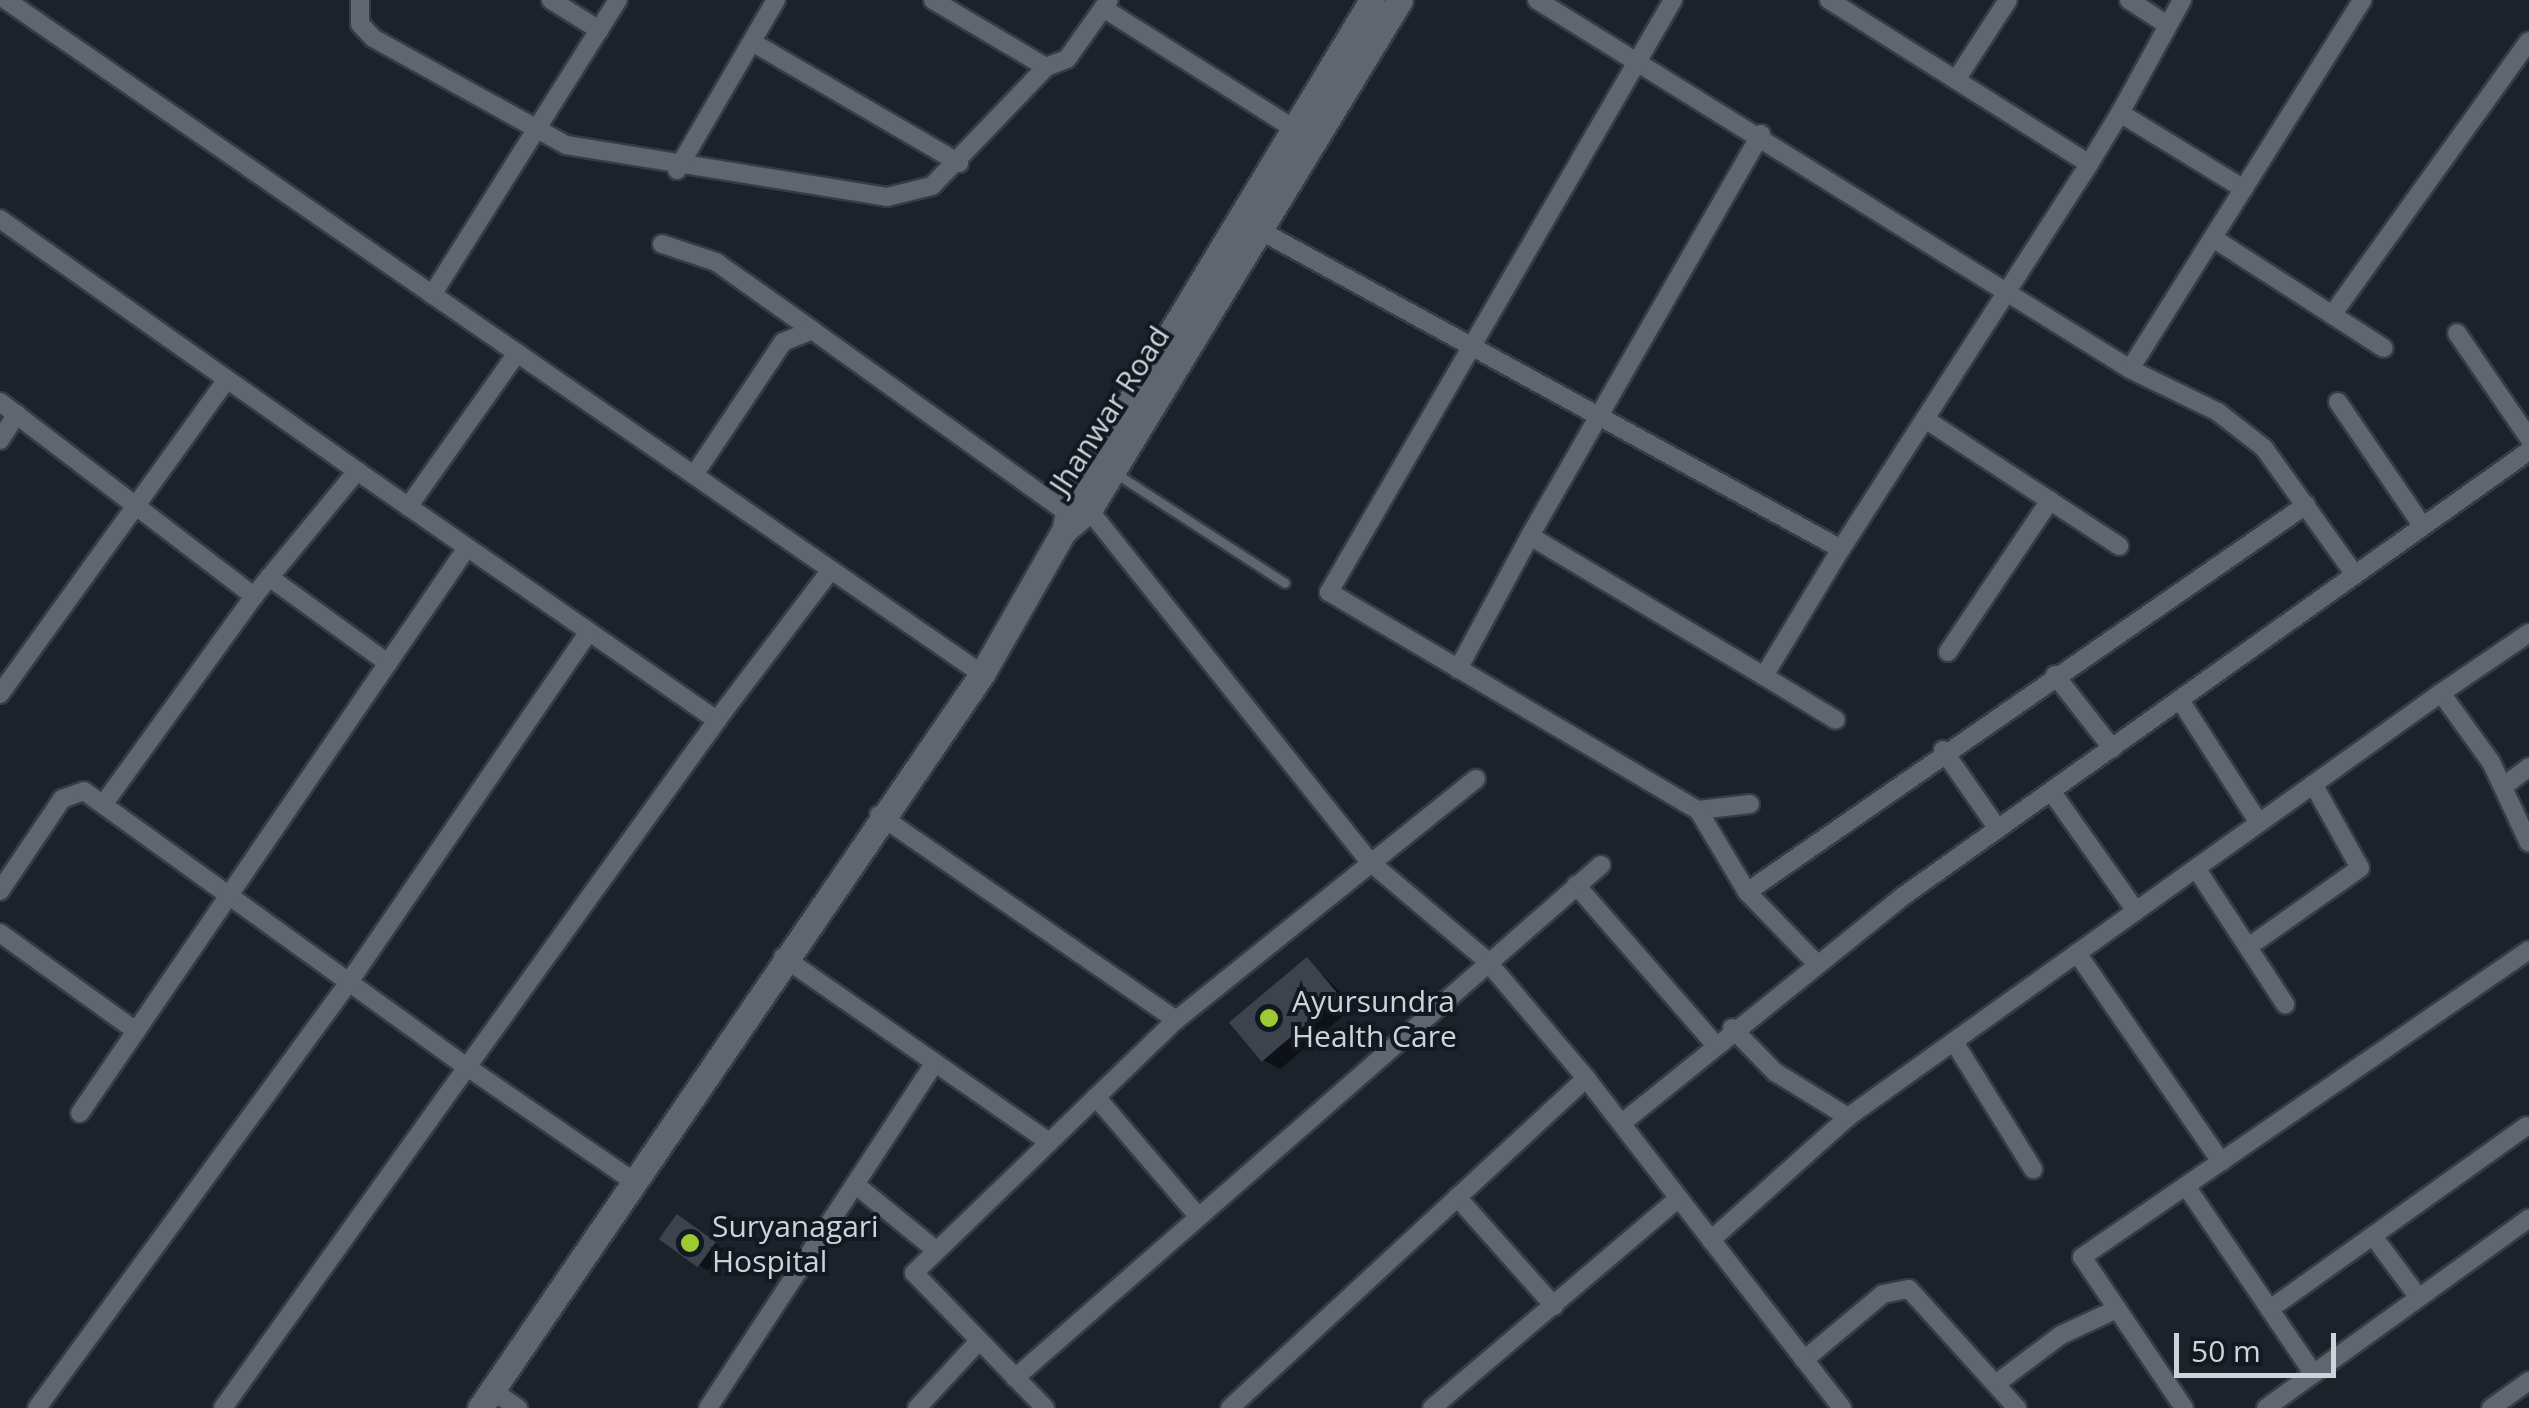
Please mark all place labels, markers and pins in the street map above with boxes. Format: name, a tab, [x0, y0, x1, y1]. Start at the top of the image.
place label: Ayursundra Health Care	[1292, 983, 1457, 1054]
marker: Ayursundra Health Care	[1256, 1005, 1282, 1031]
place label: Suryanagari Hospital	[712, 1208, 879, 1278]
marker: Suryanagari Hospital	[677, 1230, 703, 1256]

